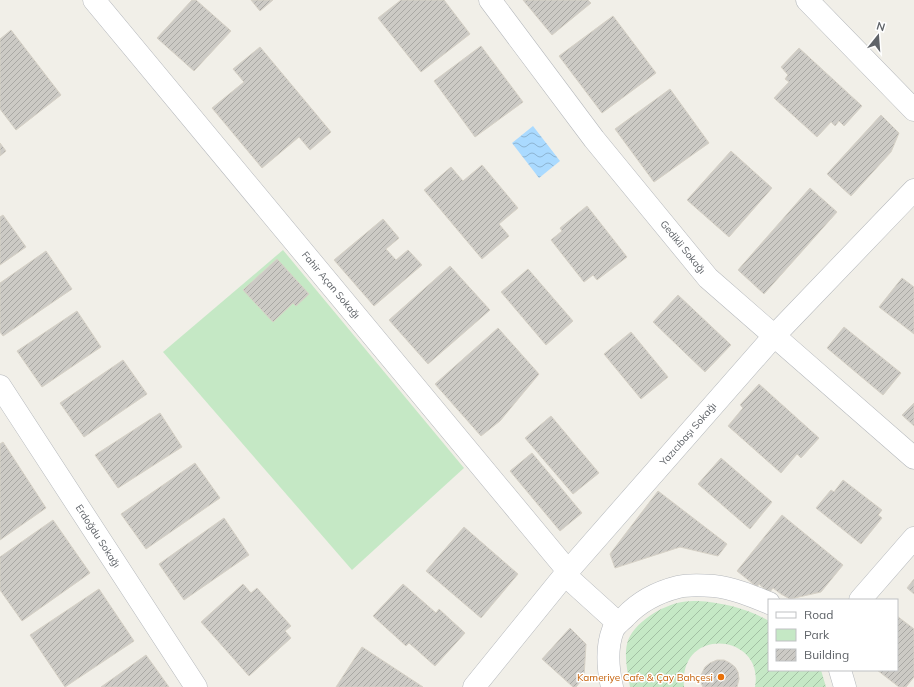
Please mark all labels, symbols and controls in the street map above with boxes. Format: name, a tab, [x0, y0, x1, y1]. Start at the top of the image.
north arrow	[858, 16, 898, 56]
text: N	[875, 19, 887, 34]
street label: Gedikli Sokağı	[657, 218, 709, 276]
street label: Fahir Açan Sokağı	[299, 249, 363, 321]
street label: Yazıcıbaşı Sokağı	[656, 400, 719, 469]
street label: Erdoğdu Sokağı	[73, 502, 123, 570]
legend	[768, 599, 898, 671]
text: Road	[804, 607, 833, 622]
text: Park	[804, 627, 830, 642]
text: Building	[804, 647, 849, 662]
place label: Kameriye Cafe & Çay Bahçesi	[577, 671, 713, 684]
marker: Kameriye Cafe & Çay Bahçesi	[716, 672, 726, 682]

